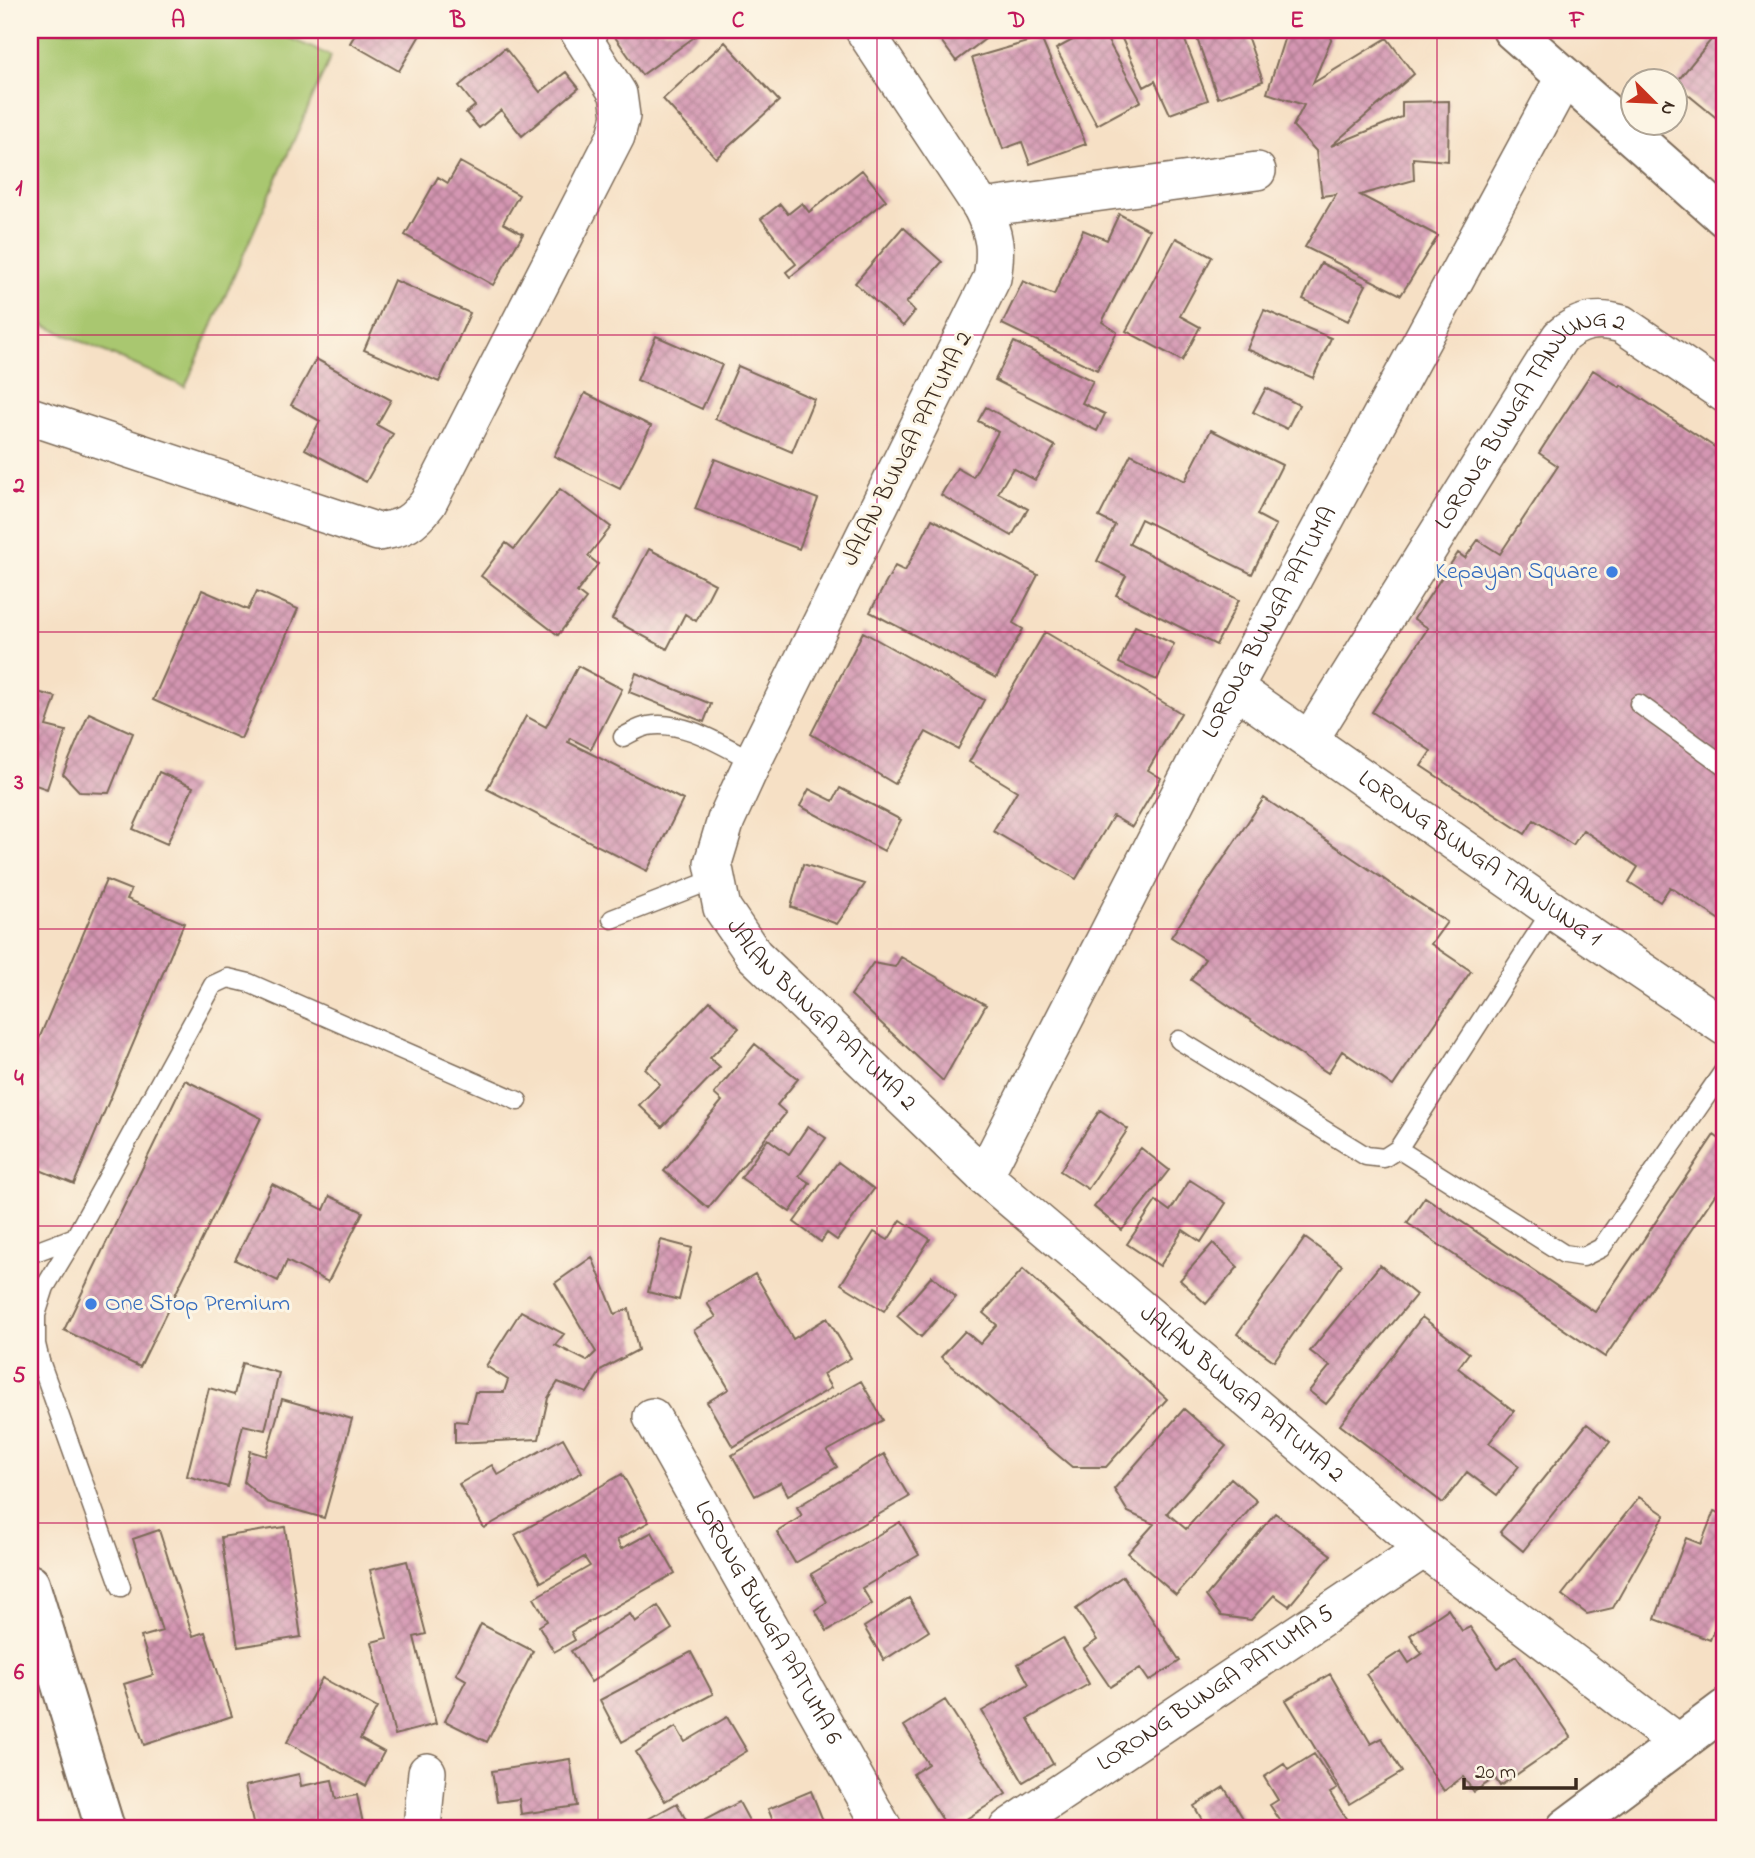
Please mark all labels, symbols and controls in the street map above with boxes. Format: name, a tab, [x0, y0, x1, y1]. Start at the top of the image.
text: A	[171, 5, 185, 38]
text: B	[449, 5, 466, 38]
text: C	[732, 5, 745, 38]
text: D	[1008, 5, 1025, 38]
text: E	[1290, 5, 1304, 38]
text: F	[1569, 5, 1585, 38]
north arrow	[1618, 66, 1688, 136]
text: N	[1652, 97, 1682, 119]
text: 1	[15, 173, 23, 206]
street label: LORONG BUNGA TANJUNG 2	[1427, 303, 1629, 537]
street label: JALAN BUNGA PATUMA 2	[834, 326, 982, 572]
text: 2	[12, 470, 25, 503]
street label: LORONG BUNGA PATUMA	[1193, 500, 1346, 745]
place label: Kepayan Square	[1435, 555, 1598, 591]
marker: Kepayan Square	[1604, 564, 1620, 580]
street label: LORONG BUNGA TANJUNG 1	[1350, 762, 1609, 956]
text: 3	[13, 767, 24, 800]
street label: JALAN BUNGA PATUMA 2	[717, 912, 924, 1120]
text: 4	[14, 1063, 24, 1096]
place label: One Stop Premium	[105, 1287, 290, 1322]
marker: One Stop Premium	[83, 1296, 99, 1312]
street label: JALAN BUNGA PATUMA 2	[1131, 1297, 1352, 1492]
text: 5	[12, 1360, 26, 1393]
street label: LORONG BUNGA PATUMA 6	[685, 1494, 851, 1752]
street label: LORONG BUNGA PATUMA 5	[1090, 1597, 1341, 1781]
text: 6	[14, 1657, 25, 1690]
scale bar	[1464, 1746, 1576, 1790]
text: 20 m	[1475, 1758, 1516, 1788]

